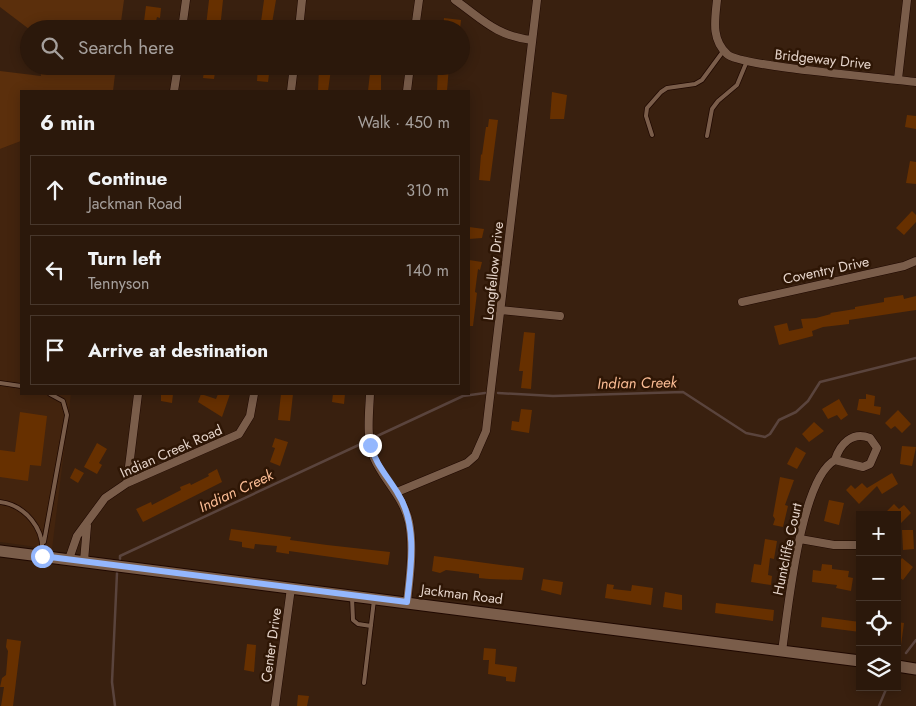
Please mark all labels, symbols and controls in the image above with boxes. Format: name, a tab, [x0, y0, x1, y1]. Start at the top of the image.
search box	[20, 20, 470, 75]
icon: search	[38, 34, 66, 62]
text: Search here	[78, 34, 174, 61]
street label: Bridgeway Drive	[774, 44, 872, 74]
text: 6 min	[40, 108, 95, 138]
text: Walk · 450 m	[358, 111, 450, 134]
text: Continue	[88, 165, 167, 192]
icon: ahead	[41, 176, 69, 204]
text: 310 m	[406, 179, 449, 202]
text: Jackman Road	[88, 192, 182, 215]
street label: Longfellow Drive	[478, 221, 508, 321]
text: Turn left	[88, 245, 161, 272]
street label: Coventry Drive	[781, 251, 871, 289]
icon: left	[41, 256, 69, 284]
text: 140 m	[406, 259, 449, 282]
text: Tennyson	[88, 272, 149, 295]
icon: arrive	[41, 336, 69, 364]
text: Arrive at destination	[88, 337, 268, 364]
water label: Indian Creek	[597, 371, 678, 395]
street label: Indian Creek Road	[117, 420, 225, 482]
route end	[359, 434, 382, 457]
water label: Indian Creek	[195, 464, 277, 518]
street label: Huntcliffe Court	[767, 500, 807, 597]
map controls	[856, 511, 901, 691]
button: +	[856, 511, 901, 556]
route start	[31, 545, 54, 568]
button: −	[856, 556, 901, 601]
street label: Jackman Road	[418, 579, 504, 609]
button: locate	[856, 601, 901, 646]
street label: Center Drive	[256, 607, 286, 683]
button: layers	[856, 646, 901, 691]

